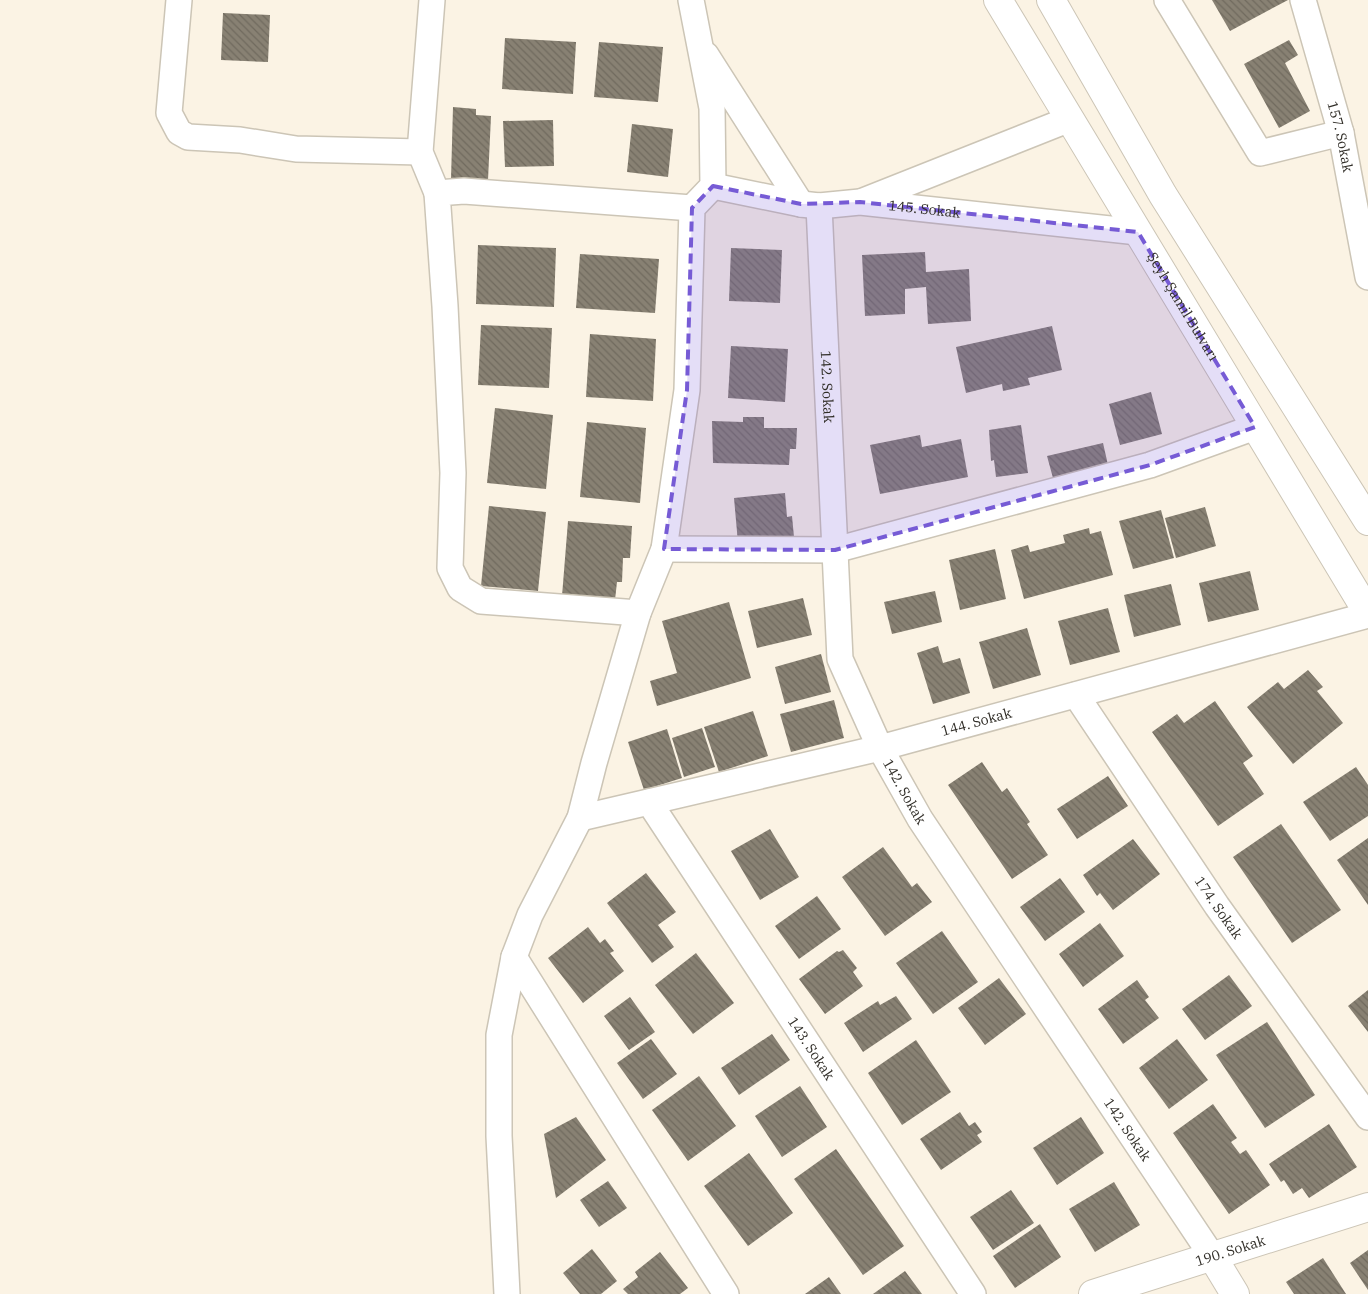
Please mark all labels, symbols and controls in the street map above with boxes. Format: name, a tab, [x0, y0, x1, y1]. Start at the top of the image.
street label: 157. Sokak	[1323, 99, 1357, 175]
street label: 145. Sokak	[888, 196, 962, 222]
street label: Şeyh Şamil Bulvarı	[1143, 249, 1223, 364]
street label: 142. Sokak	[817, 350, 838, 424]
street label: 144. Sokak	[939, 703, 1015, 740]
street label: 142. Sokak	[879, 756, 931, 829]
street label: 174. Sokak	[1191, 873, 1247, 943]
street label: 143. Sokak	[784, 1013, 839, 1084]
street label: 142. Sokak	[1100, 1094, 1156, 1165]
street label: 190. Sokak	[1193, 1231, 1268, 1270]

